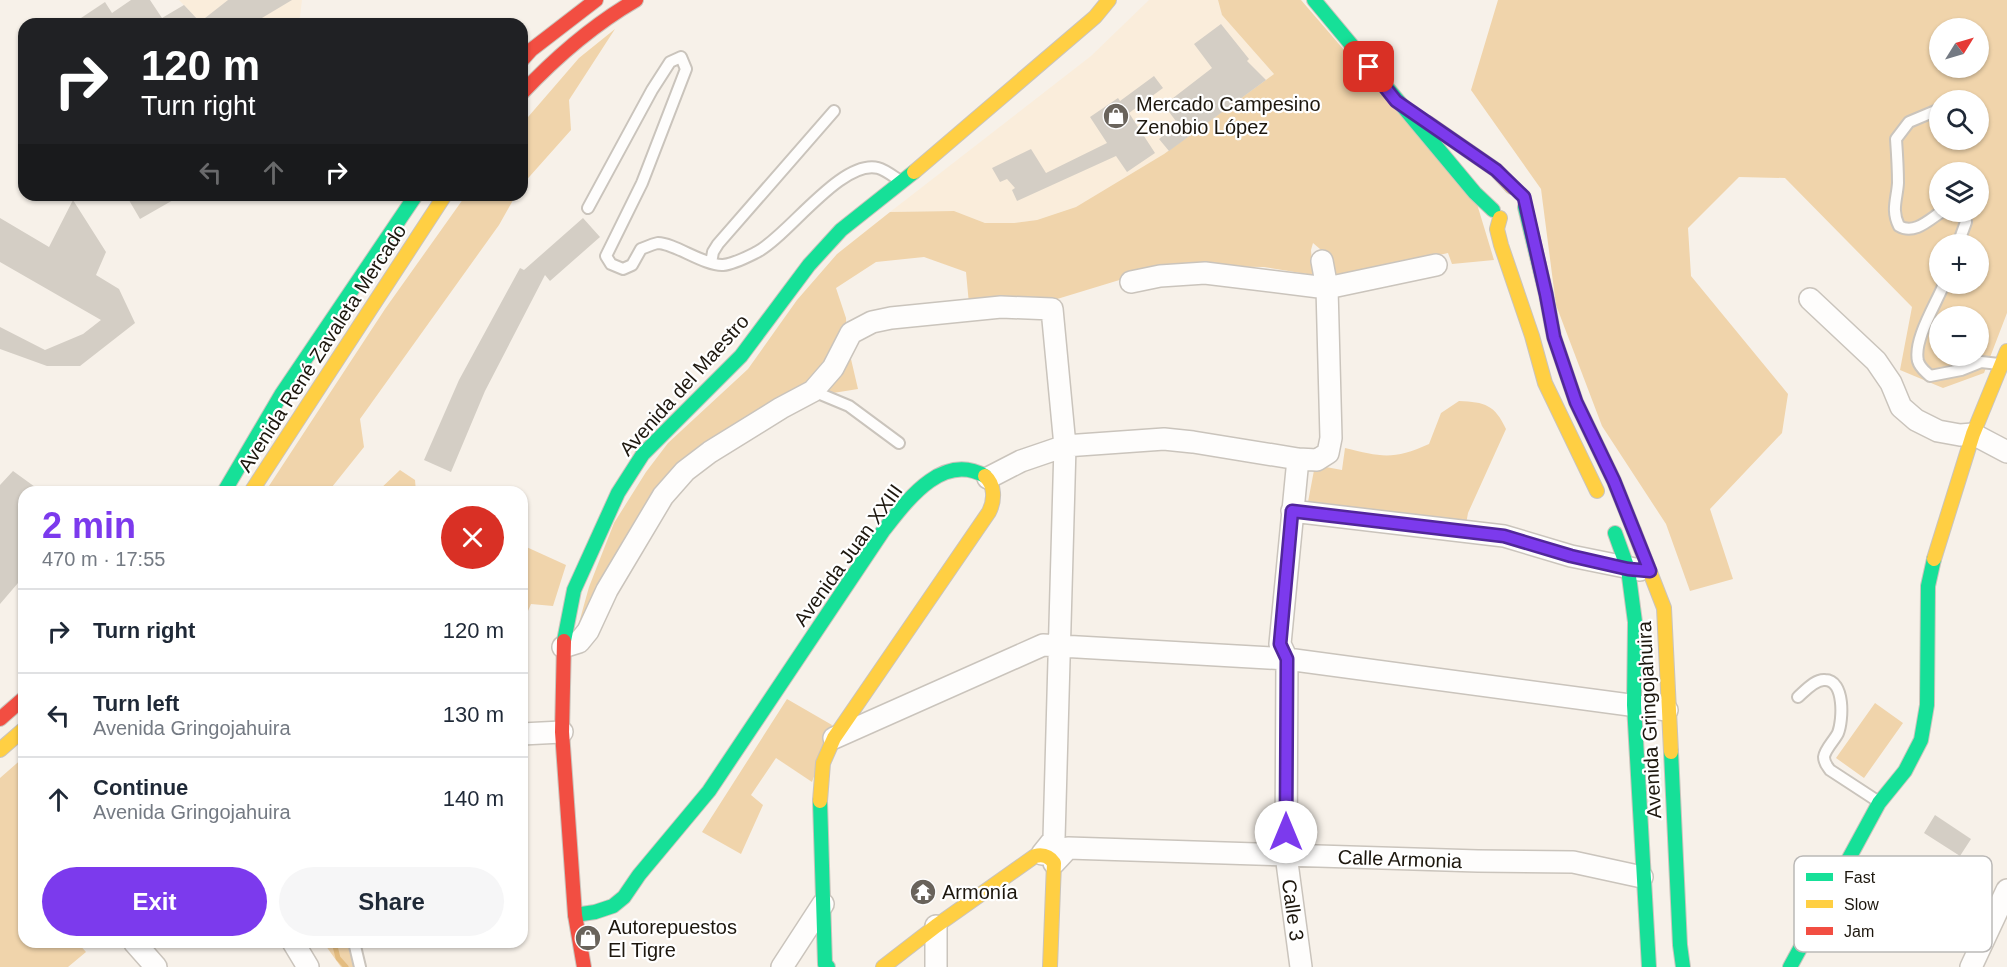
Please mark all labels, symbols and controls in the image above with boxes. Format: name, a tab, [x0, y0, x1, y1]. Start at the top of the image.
north arrow	[1929, 18, 1989, 78]
map controls	[1929, 18, 1989, 366]
pin	[1343, 41, 1394, 92]
icon: right	[42, 42, 120, 120]
text: 120 m	[141, 42, 260, 89]
icon: arrive	[1352, 50, 1385, 83]
button: search	[1929, 90, 1989, 150]
text: Turn right	[141, 91, 256, 121]
place label: Mercado Campesino Zenobio López	[1136, 93, 1321, 138]
shop icon: Mercado Campesino Zenobio López	[1101, 101, 1131, 131]
icon: left	[194, 156, 227, 189]
icon: ahead	[257, 156, 290, 189]
icon: right	[320, 156, 353, 189]
button: layers	[1929, 162, 1989, 222]
street label: Avenida René Zavaleta Mercado	[234, 220, 410, 476]
button: +	[1929, 234, 1989, 294]
button: −	[1929, 306, 1989, 366]
street label: Avenida del Maestro	[615, 310, 753, 460]
street label: Avenida Juan XXIII	[789, 480, 907, 630]
text: 2 min	[42, 505, 136, 546]
button: close	[441, 506, 504, 569]
text: 470 m · 17:55	[42, 548, 165, 570]
icon: right	[42, 615, 75, 648]
text: Turn right	[93, 618, 195, 643]
text: 120 m	[443, 618, 504, 643]
street label: Avenida Gringojahuira	[1633, 620, 1665, 819]
text: Turn left	[93, 691, 179, 716]
icon: left	[42, 699, 75, 732]
text: 130 m	[443, 702, 504, 727]
text: Avenida Gringojahuira	[93, 717, 291, 739]
text: Continue	[93, 775, 188, 800]
icon: ahead	[42, 783, 75, 816]
text: 140 m	[443, 786, 504, 811]
position arrow	[1254, 800, 1318, 864]
text: Avenida Gringojahuira	[93, 801, 291, 823]
street label: Calle Armonia	[1337, 846, 1463, 872]
legend	[1794, 856, 1992, 952]
button: Exit	[42, 867, 267, 936]
button: Share	[279, 867, 504, 936]
text: Fast	[1844, 869, 1876, 886]
temple icon: Armonía	[908, 877, 938, 907]
street label: Calle 3	[1278, 878, 1308, 942]
place label: Armonía	[942, 881, 1018, 903]
text: Slow	[1844, 896, 1879, 913]
place label: Autorepuestos El Tigre	[608, 916, 737, 961]
shop icon: Autorepuestos El Tigre	[573, 923, 603, 953]
text: Jam	[1844, 923, 1874, 940]

